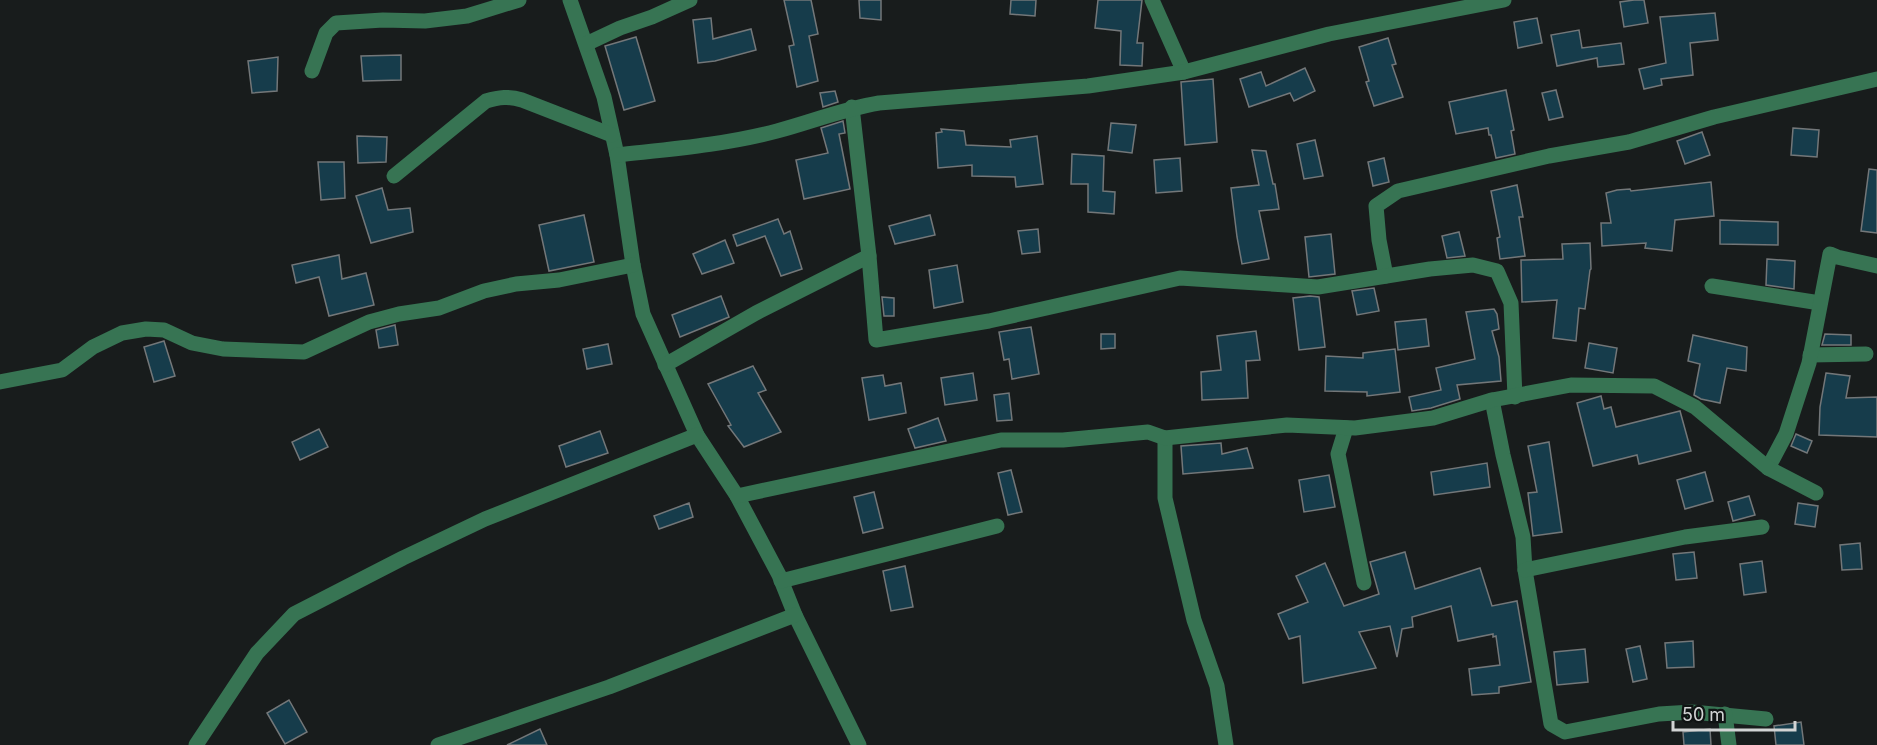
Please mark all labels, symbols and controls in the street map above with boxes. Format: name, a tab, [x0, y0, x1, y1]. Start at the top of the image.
scale bar	[1673, 694, 1794, 732]
text: 50 m	[1682, 704, 1725, 725]

